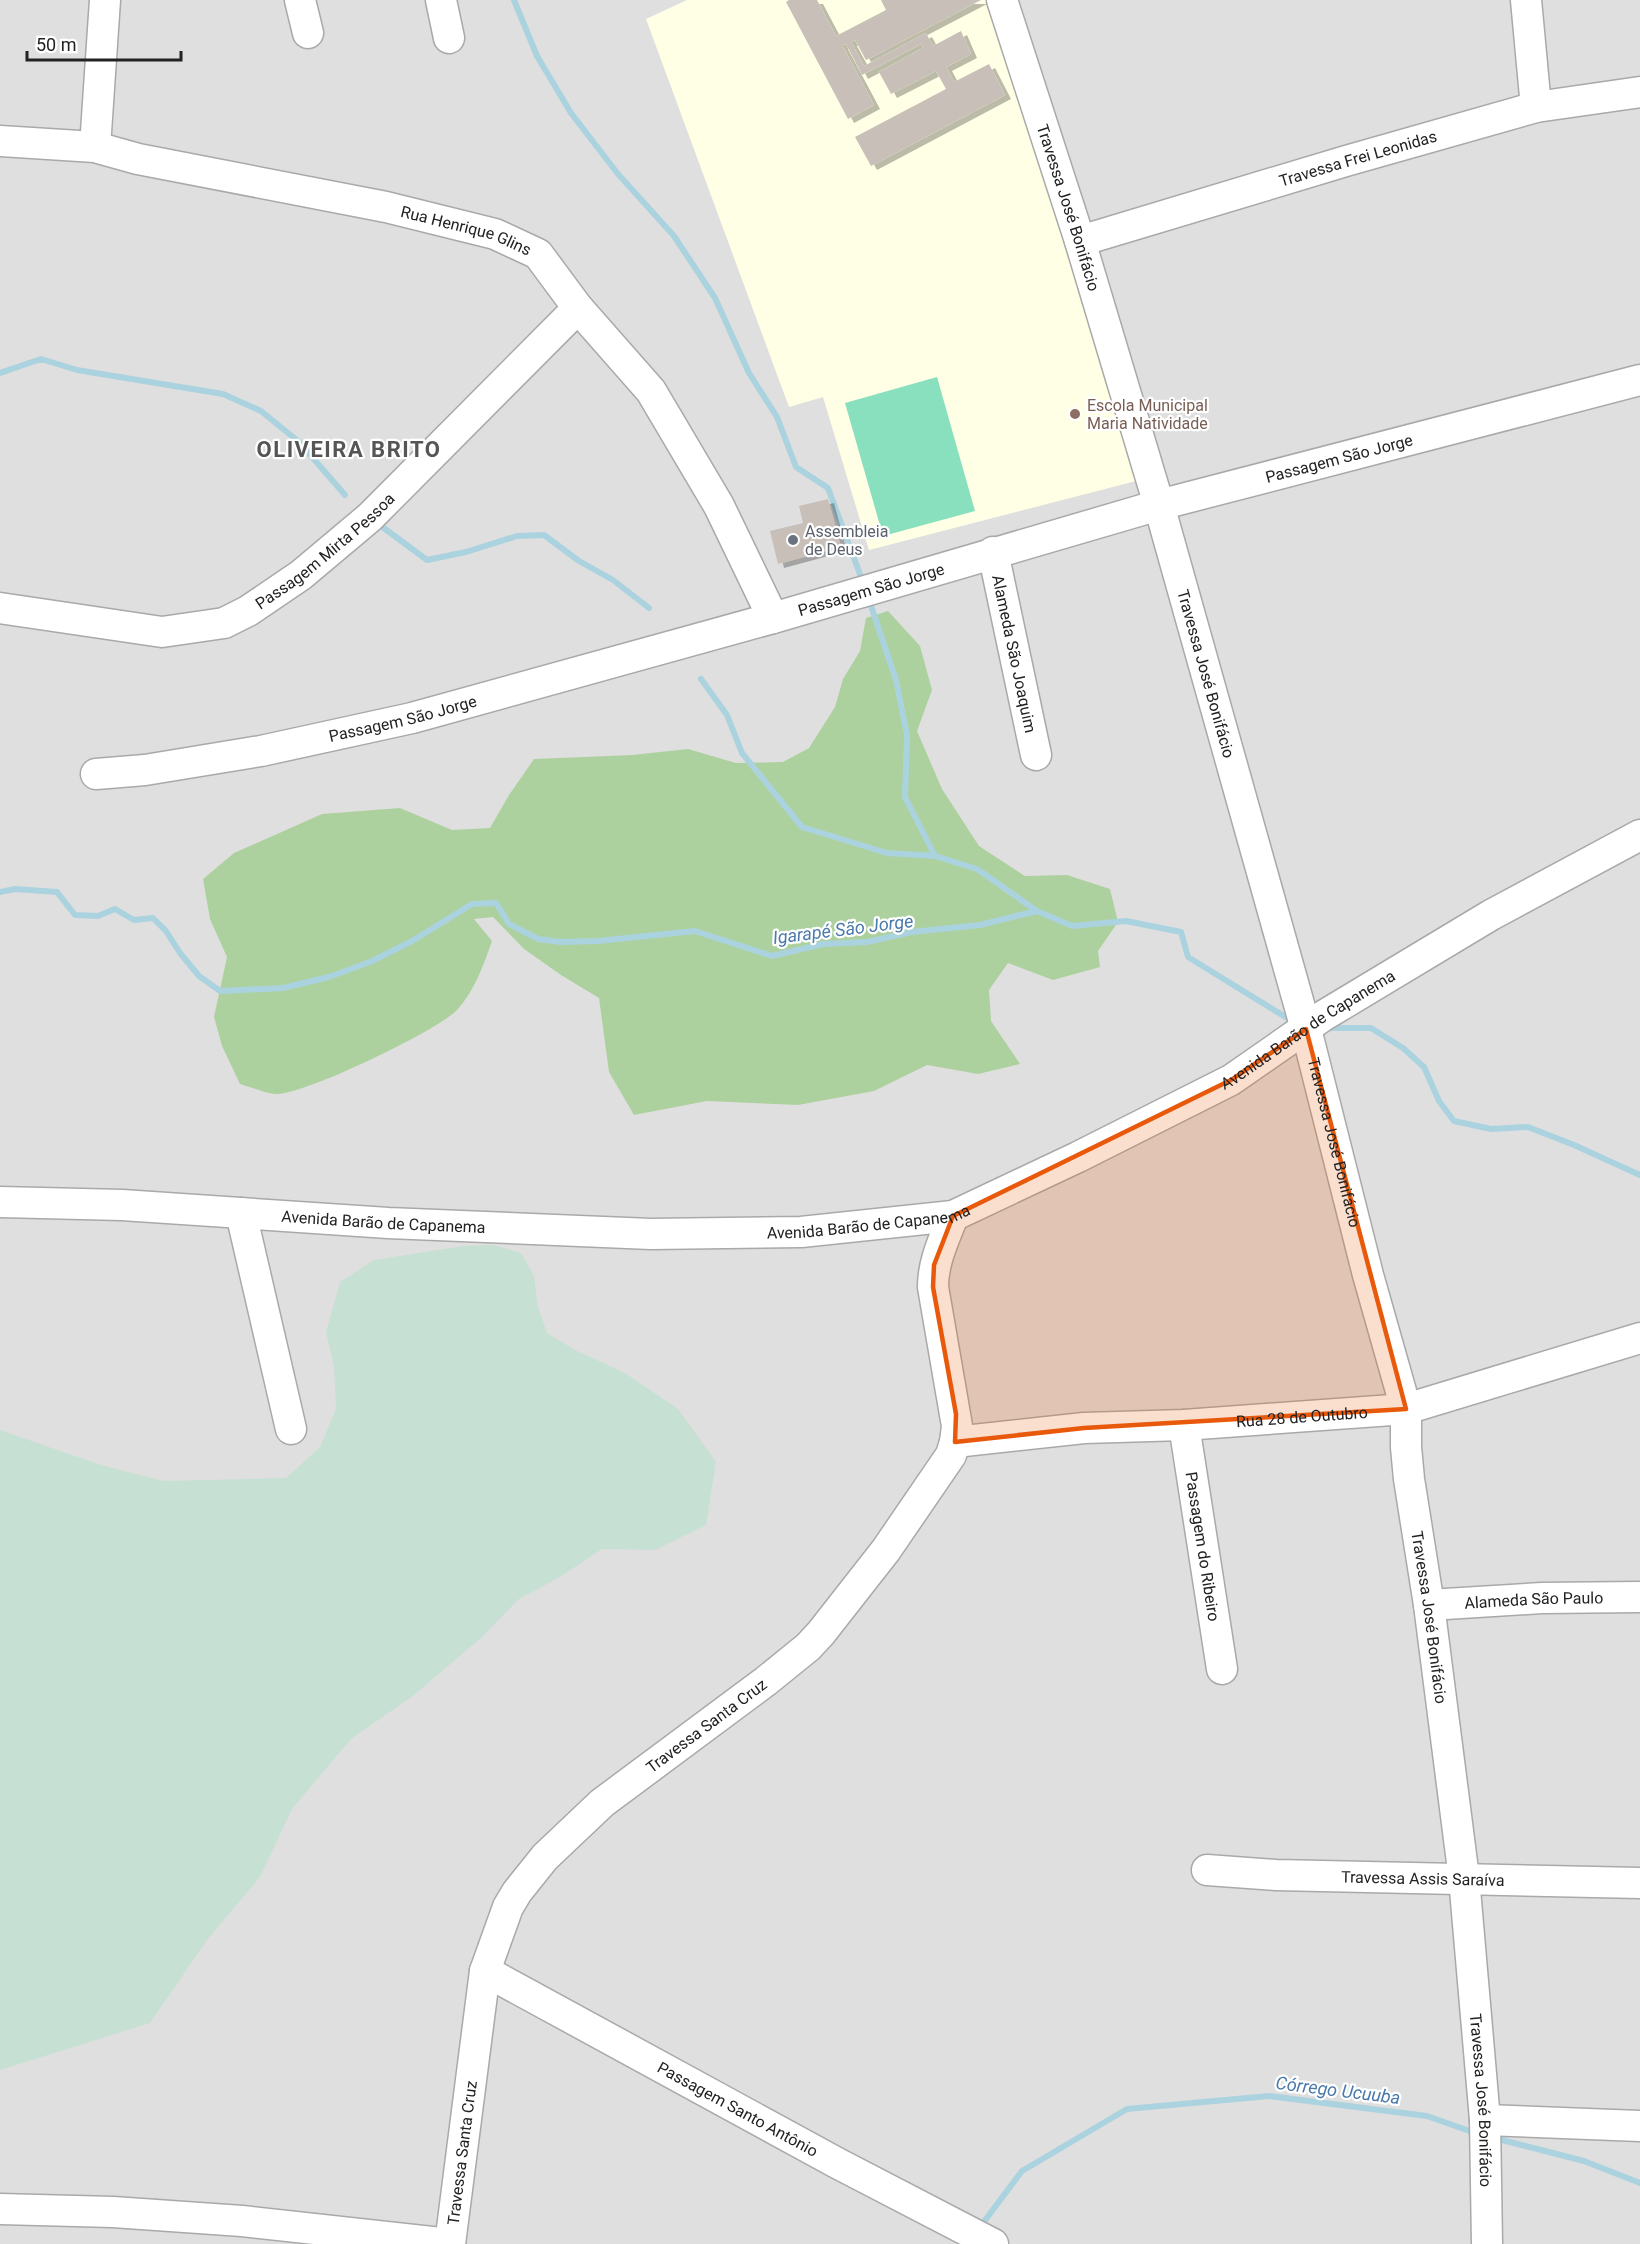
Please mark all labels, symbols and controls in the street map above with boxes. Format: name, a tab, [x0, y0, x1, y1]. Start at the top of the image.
scale bar	[27, 24, 182, 62]
text: 50 m	[36, 34, 76, 55]
street label: Travessa José Bonifácio	[1033, 122, 1104, 293]
street label: Travessa Frei Leonidas	[1277, 126, 1439, 190]
street label: Rua Henrique Glins	[399, 202, 534, 259]
place label: Escola Municipal Maria Natividade	[1087, 396, 1208, 433]
marker: Escola Municipal Maria Natividade	[1068, 407, 1082, 421]
street label: Passagem São Jorge	[1263, 430, 1415, 486]
district label: OLIVEIRA BRITO	[257, 437, 441, 462]
street label: Passagem Mirta Pessoa	[252, 489, 398, 613]
place label: Assembleia de Deus	[805, 522, 888, 559]
marker: Assembleia de Deus	[786, 533, 800, 547]
street label: Passagem São Jorge	[796, 559, 946, 620]
street label: Alameda São Joaquim	[989, 573, 1041, 734]
street label: Travessa José Bonifácio	[1174, 587, 1239, 760]
street label: Passagem São Jorge	[327, 691, 479, 745]
water label: Igarapé São Jorge	[772, 910, 914, 948]
street label: Avenida Barão de Capanema	[1217, 966, 1398, 1093]
street label: Travessa José Bonifácio	[1304, 1056, 1365, 1229]
street label: Avenida Barão de Capanema	[767, 1200, 973, 1242]
street label: Avenida Barão de Capanema	[281, 1206, 486, 1237]
street label: Rua 28 de Outubro	[1235, 1402, 1368, 1431]
street label: Passagem do Ribeiro	[1182, 1470, 1224, 1623]
street label: Travessa José Bonifácio	[1408, 1530, 1451, 1705]
street label: Alameda São Paulo	[1464, 1588, 1603, 1612]
street label: Travessa Santa Cruz	[642, 1674, 770, 1777]
street label: Travessa Assis Saraíva	[1341, 1867, 1505, 1890]
street label: Travessa José Bonifácio	[1466, 2013, 1496, 2187]
street label: Passagem Santo Antônio	[654, 2057, 821, 2160]
water label: Córrego Ucuuba	[1274, 2072, 1402, 2108]
street label: Travessa Santa Cruz	[443, 2079, 480, 2226]

